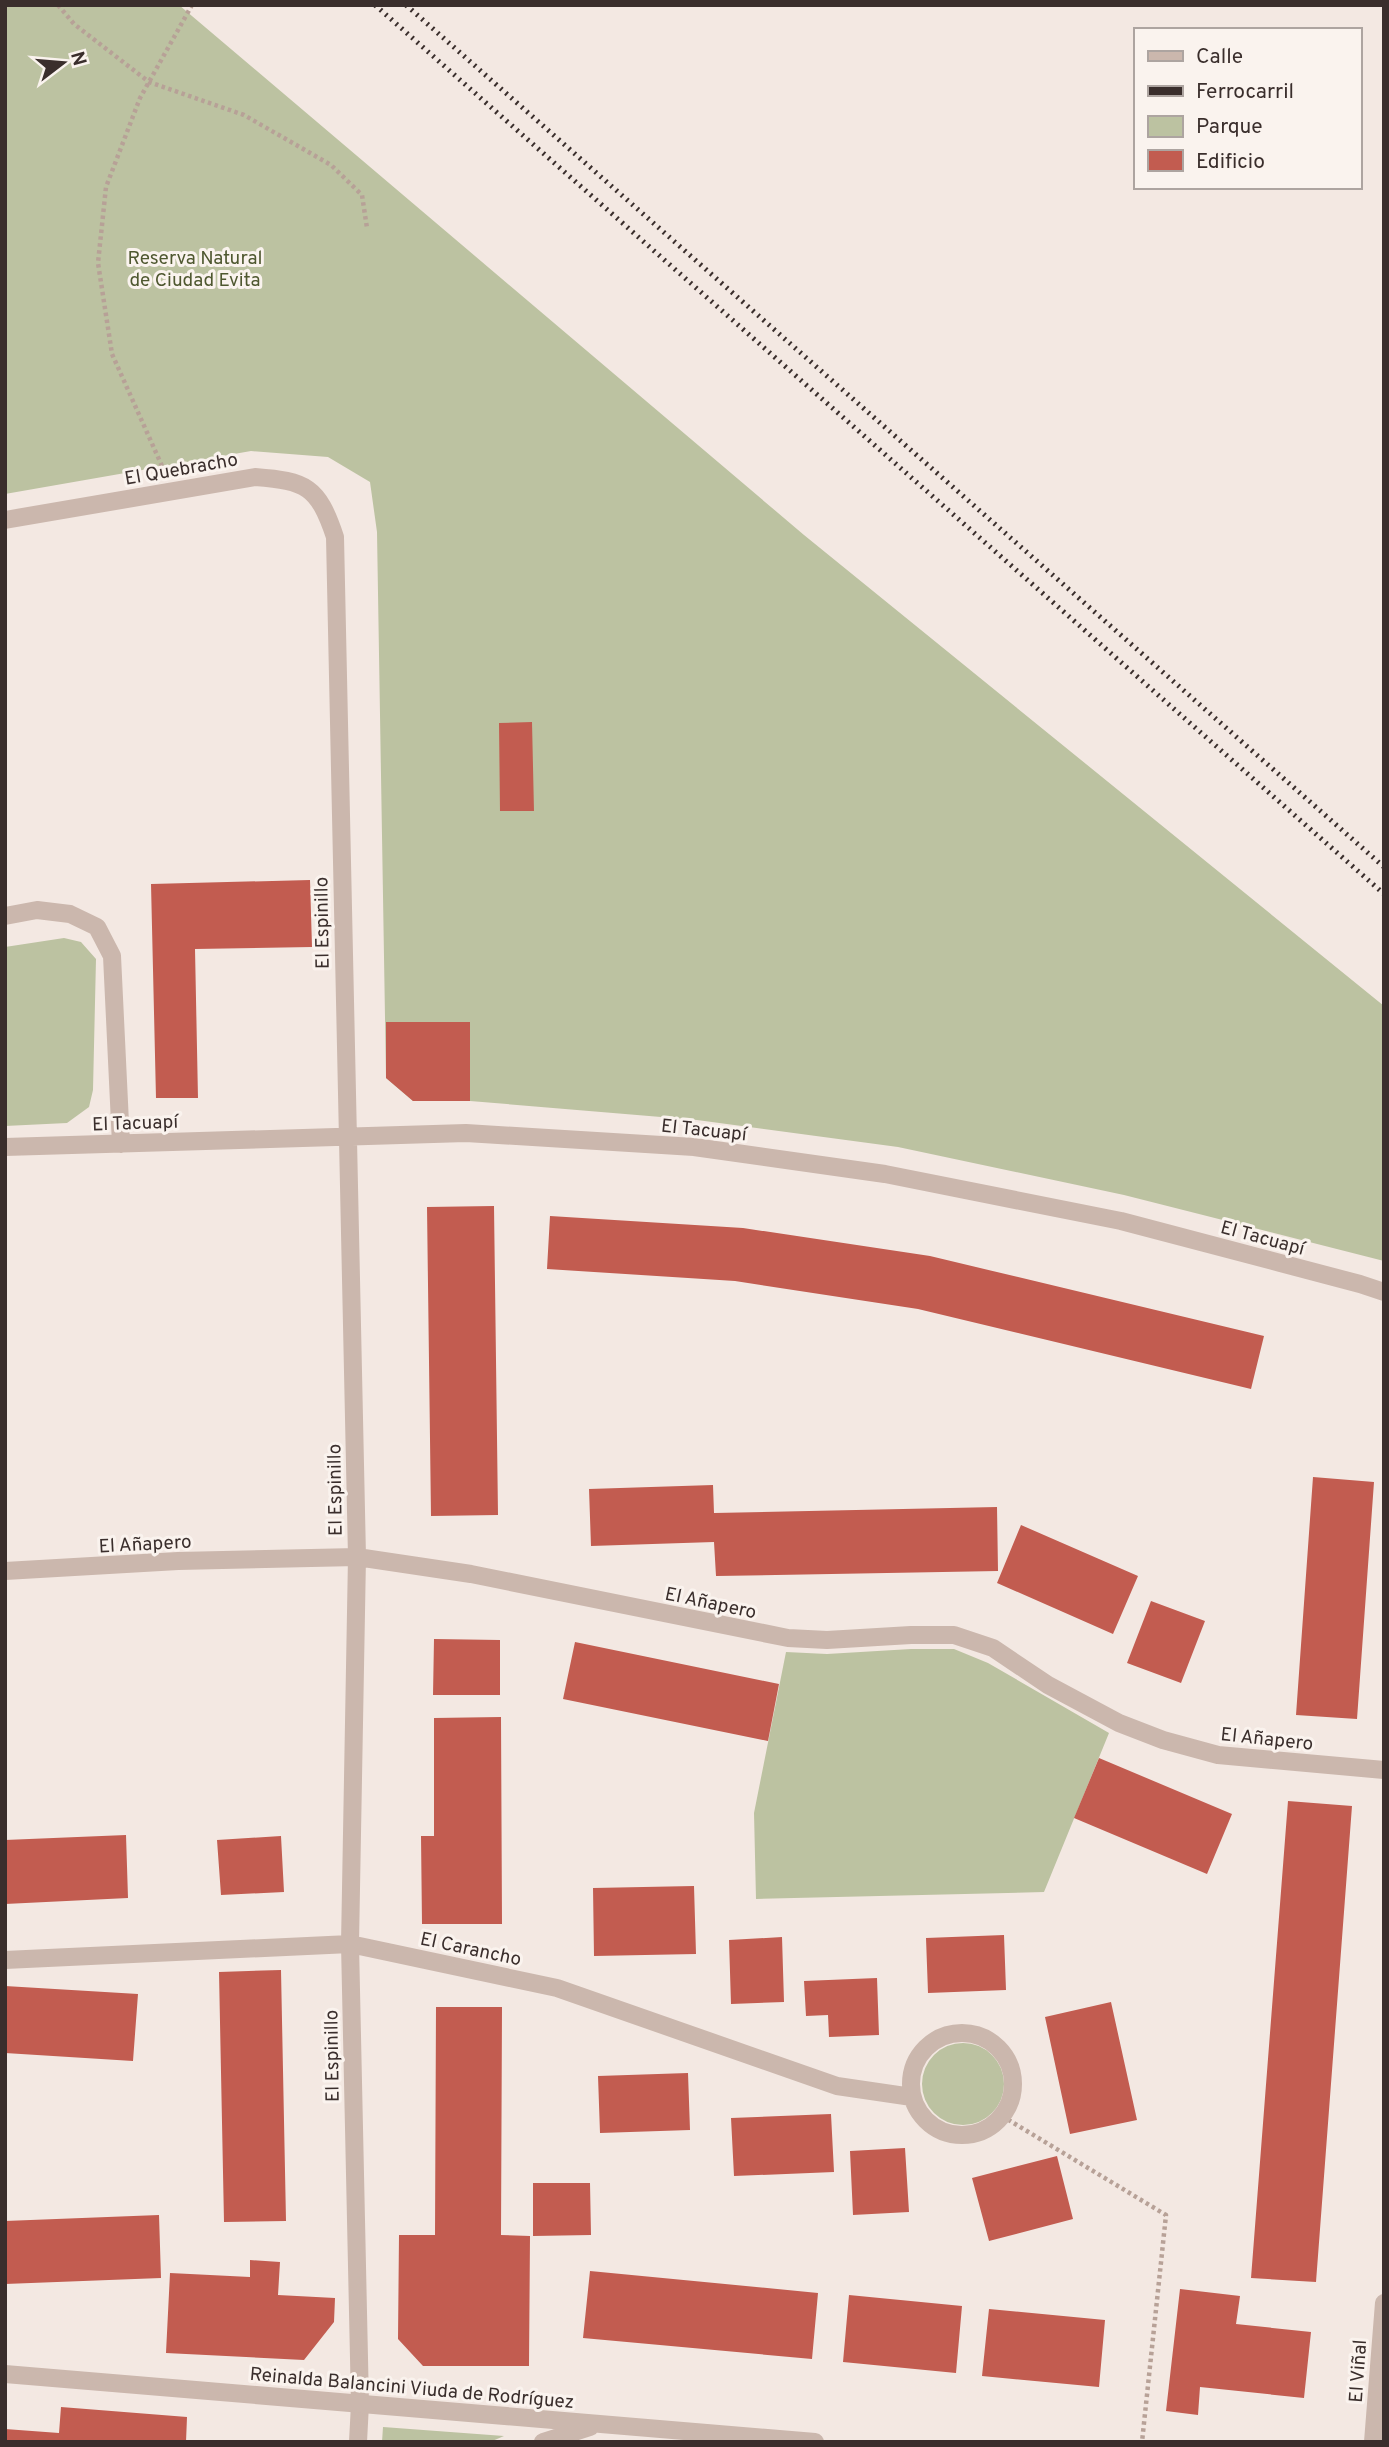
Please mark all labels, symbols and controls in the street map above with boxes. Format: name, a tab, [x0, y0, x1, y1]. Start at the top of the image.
north arrow	[28, 28, 98, 98]
legend	[1134, 28, 1361, 189]
text: Calle	[1196, 44, 1243, 71]
text: N	[64, 49, 91, 69]
text: Ferrocarril	[1196, 79, 1294, 106]
text: Parque	[1196, 114, 1263, 141]
text: Edificio	[1196, 149, 1265, 176]
park label: Reserva Natural de Ciudad Evita	[128, 247, 262, 293]
street label: El Quebracho	[123, 448, 240, 492]
street label: El Espinillo	[310, 877, 336, 969]
street label: El Tacuapí	[92, 1110, 181, 1137]
street label: El Tacuapí	[660, 1115, 750, 1148]
street label: El Tacuapí	[1218, 1216, 1309, 1262]
street label: El Espinillo	[323, 1444, 349, 1536]
street label: El Añapero	[98, 1531, 192, 1559]
street label: El Añapero	[663, 1583, 759, 1625]
street label: El Añapero	[1219, 1723, 1314, 1757]
street label: El Carancho	[418, 1928, 523, 1972]
street label: El Espinillo	[320, 2010, 346, 2102]
street label: El Viñal	[1345, 2339, 1373, 2403]
street label: Reinalda Balancini Viuda de Rodríguez	[249, 2363, 575, 2415]

